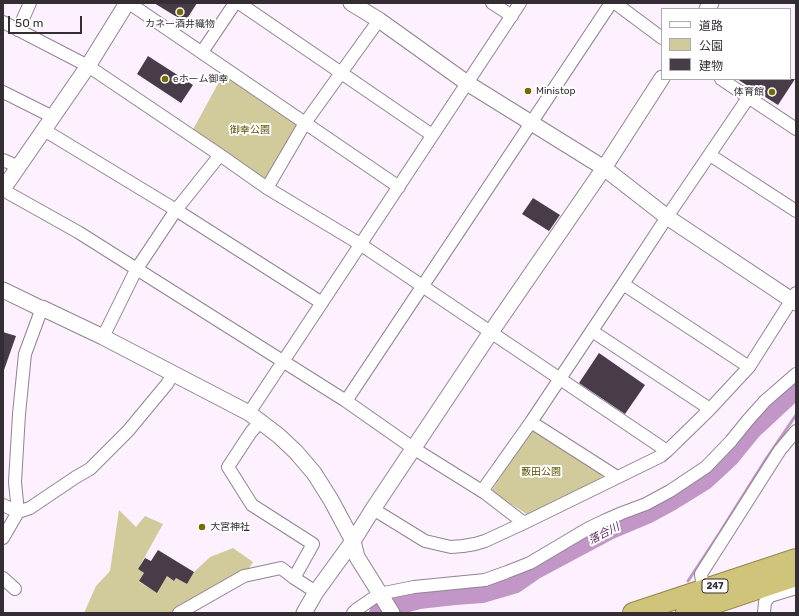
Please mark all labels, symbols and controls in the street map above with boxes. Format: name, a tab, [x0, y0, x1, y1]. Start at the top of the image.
marker: カネー酒井織物	[175, 7, 185, 17]
scale bar	[10, 8, 84, 34]
legend	[661, 8, 791, 80]
text: 50 m	[15, 16, 43, 30]
place label: カネー酒井織物	[145, 18, 215, 30]
text: 道路	[699, 19, 723, 33]
text: 公園	[699, 39, 723, 53]
text: 建物	[699, 59, 723, 73]
place label: eホーム御幸	[173, 73, 229, 85]
marker: eホーム御幸	[160, 74, 170, 84]
place label: Ministop	[536, 85, 576, 97]
marker: Ministop	[523, 86, 533, 96]
place label: 体育館	[734, 86, 764, 98]
marker: 体育館	[767, 87, 777, 97]
park label: 御幸公園	[230, 124, 270, 136]
park label: 藪田公園	[521, 466, 561, 478]
place label: 大宮神社	[210, 521, 250, 533]
water label: 落合川	[586, 521, 622, 547]
marker: 大宮神社	[197, 522, 207, 532]
road number: 247	[702, 579, 728, 593]

